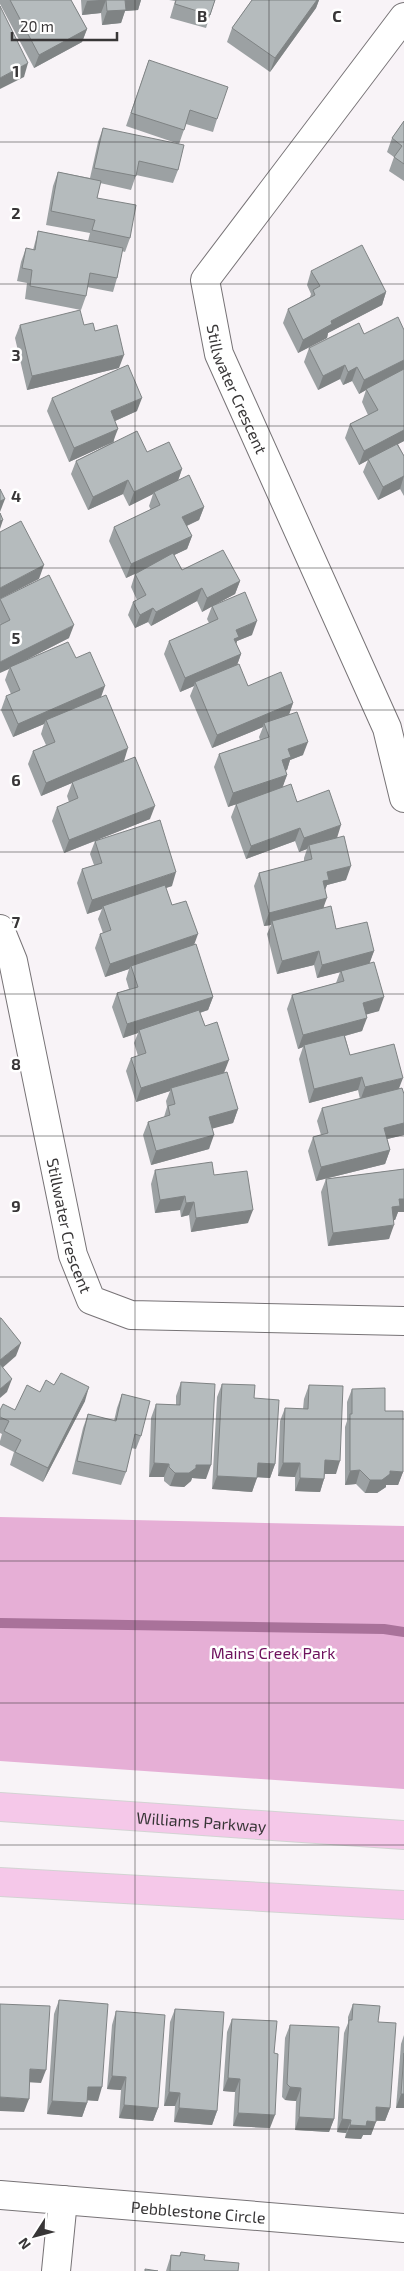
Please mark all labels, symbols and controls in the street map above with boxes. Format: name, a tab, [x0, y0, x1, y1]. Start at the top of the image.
text: B	[197, 6, 207, 25]
text: C	[332, 6, 342, 25]
scale bar	[12, 10, 118, 42]
text: 20 m	[20, 17, 54, 35]
text: 1	[13, 61, 19, 80]
text: 2	[11, 203, 21, 222]
street label: Stillwater Crescent	[204, 322, 272, 456]
text: 3	[11, 345, 21, 364]
text: 4	[11, 486, 21, 505]
text: 5	[12, 628, 21, 647]
text: 6	[11, 770, 21, 789]
text: 7	[12, 912, 21, 931]
text: 8	[11, 1054, 21, 1073]
street label: Stillwater Crescent	[44, 1156, 97, 1295]
text: 9	[11, 1196, 21, 1215]
park label: Mains Creek Park	[211, 1643, 335, 1662]
street label: Williams Parkway	[136, 1807, 268, 1835]
street label: Pebblestone Circle	[130, 2196, 266, 2226]
north arrow	[10, 2211, 60, 2261]
text: N	[14, 2235, 34, 2253]

